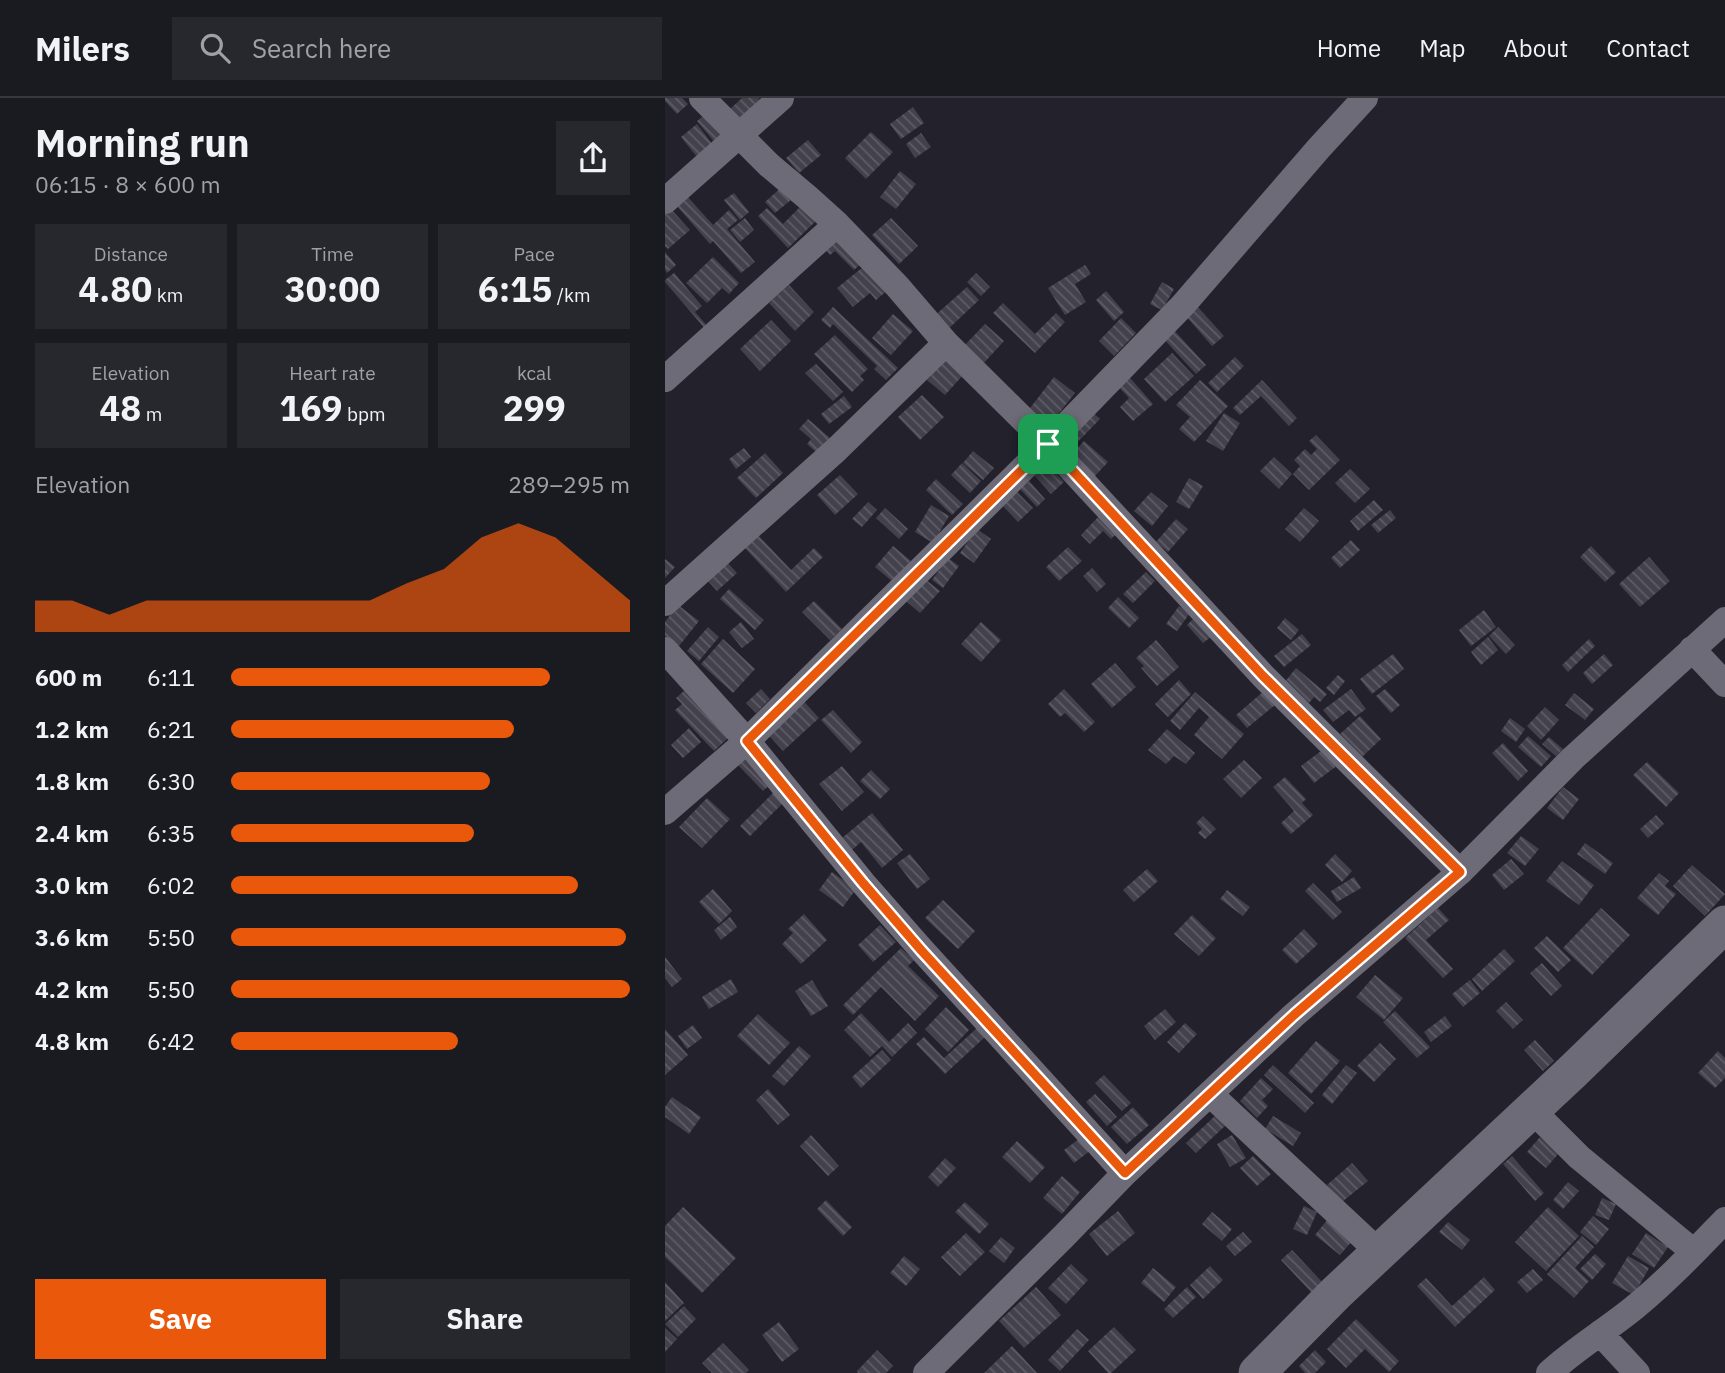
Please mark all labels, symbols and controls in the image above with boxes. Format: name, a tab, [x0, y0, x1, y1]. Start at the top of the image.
search box	[172, 17, 662, 80]
text: Milers	[35, 27, 130, 70]
icon: search	[196, 29, 234, 67]
text: Search here	[252, 31, 391, 65]
text: Home	[1317, 32, 1381, 64]
text: Map	[1419, 32, 1465, 64]
text: About	[1503, 32, 1568, 64]
text: Contact	[1606, 32, 1690, 64]
text: Morning run	[35, 118, 250, 167]
button: share	[556, 121, 630, 195]
text: 06:15 · 8 × 600 m	[35, 169, 221, 199]
text: Distance	[94, 242, 168, 266]
text: Time	[311, 242, 354, 266]
text: Pace	[513, 242, 555, 266]
text: 4.80	[78, 266, 152, 312]
text: 30:00	[285, 266, 380, 312]
text: 6:15	[478, 266, 552, 312]
text: km	[152, 283, 183, 307]
text: /km	[552, 283, 591, 307]
text: Elevation	[91, 361, 170, 385]
text: Heart rate	[289, 361, 376, 385]
text: kcal	[517, 361, 551, 385]
text: 48	[99, 385, 141, 431]
text: 169	[279, 385, 342, 431]
text: 299	[503, 385, 566, 431]
text: m	[141, 402, 162, 426]
text: bpm	[342, 402, 386, 426]
pin	[1018, 414, 1078, 474]
icon: arrive	[1029, 425, 1067, 463]
text: Elevation	[35, 469, 130, 499]
text: 289–295 m	[508, 469, 630, 499]
text: 600 m	[35, 662, 102, 692]
text: 6:11	[147, 662, 195, 692]
text: 1.2 km	[35, 714, 109, 744]
text: 6:21	[147, 714, 195, 744]
text: 1.8 km	[35, 766, 109, 796]
text: 6:30	[147, 766, 195, 796]
text: 2.4 km	[35, 818, 109, 848]
text: 6:35	[147, 818, 195, 848]
text: 3.0 km	[35, 870, 109, 900]
text: 6:02	[147, 870, 195, 900]
text: 3.6 km	[35, 922, 109, 952]
text: 5:50	[147, 922, 195, 952]
text: 4.2 km	[35, 974, 109, 1004]
text: 5:50	[147, 974, 195, 1004]
text: 4.8 km	[35, 1026, 109, 1056]
text: 6:42	[147, 1026, 195, 1056]
button: Save	[35, 1279, 326, 1359]
button: Share	[340, 1279, 630, 1359]

